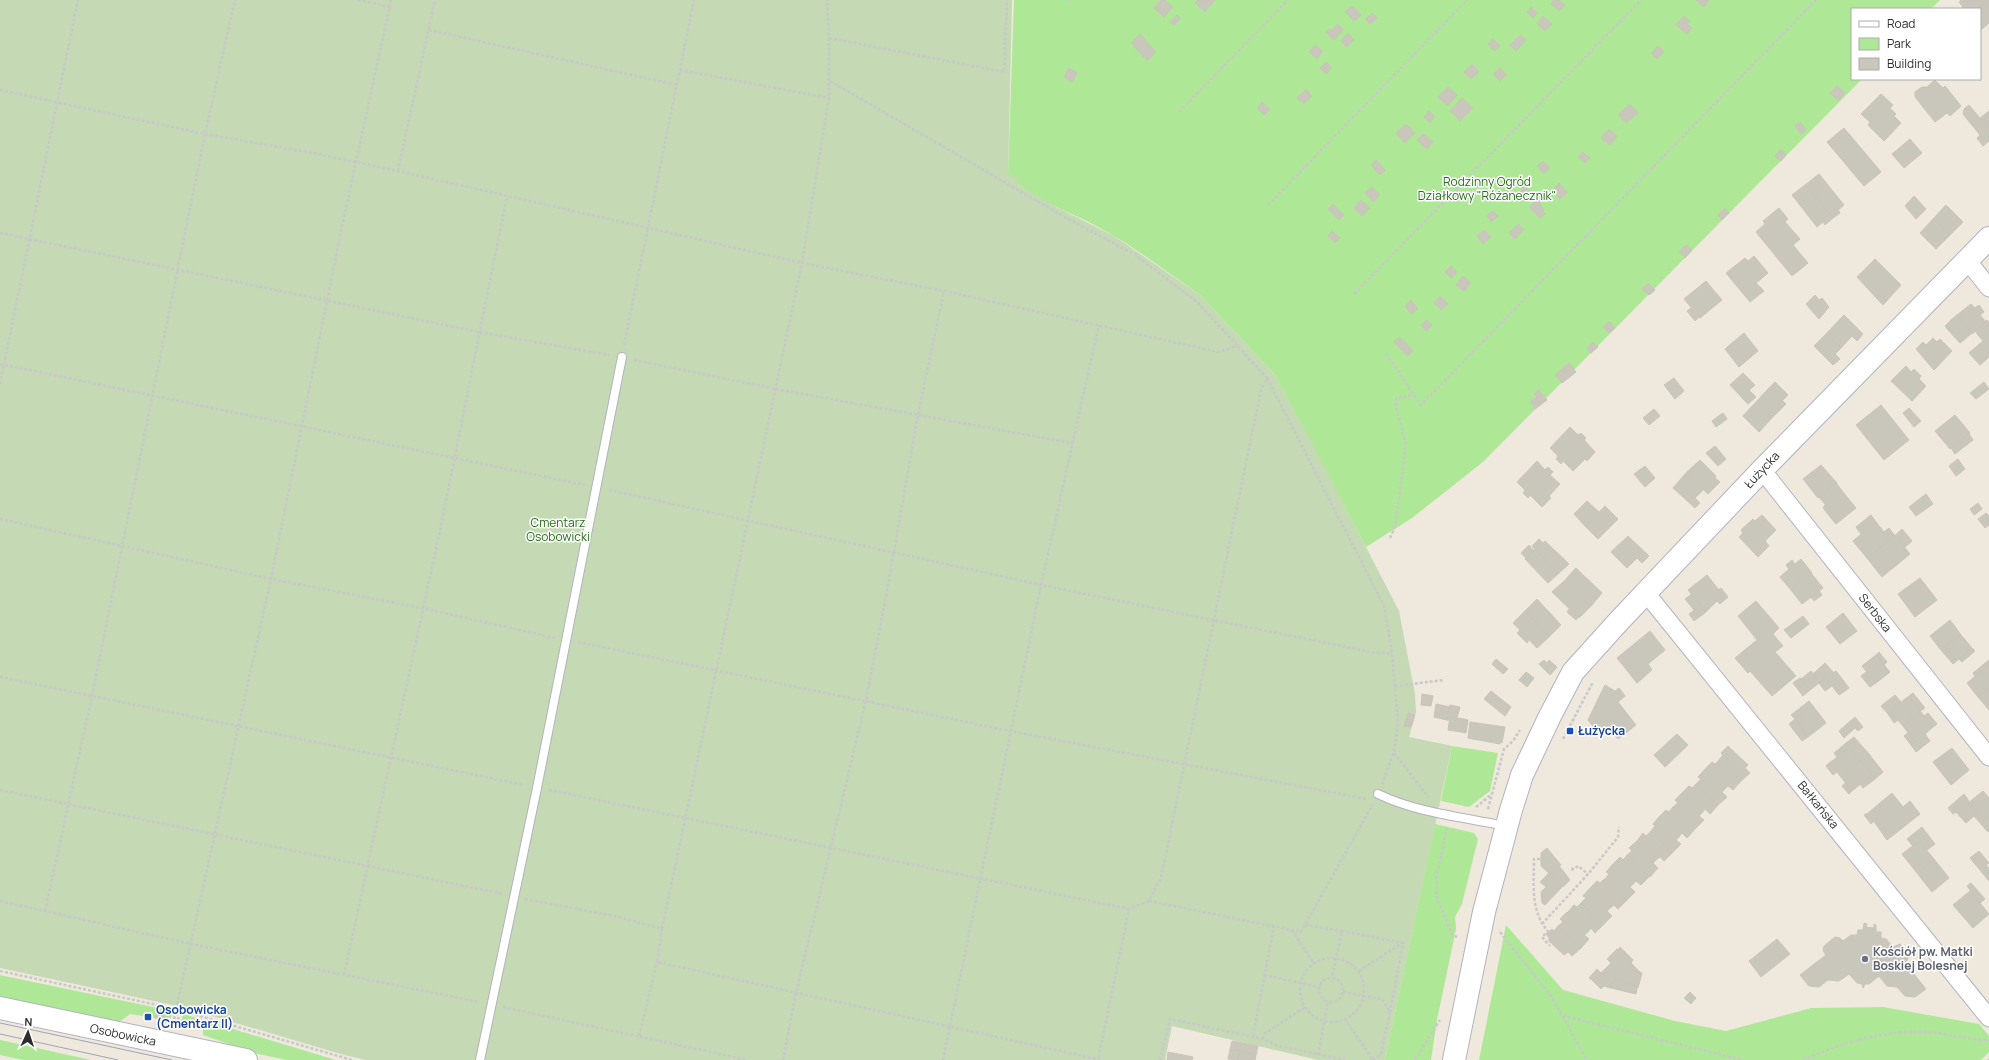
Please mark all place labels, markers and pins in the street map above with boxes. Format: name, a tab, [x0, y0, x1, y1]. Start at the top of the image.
place label: Łużycka	[1578, 722, 1625, 739]
marker: Łużycka	[1565, 726, 1575, 736]
place label: Kościół pw. Matki Boskiej Bolesnej	[1873, 943, 1973, 974]
marker: Kościół pw. Matki Boskiej Bolesnej	[1860, 954, 1870, 964]
place label: Osobowicka (Cmentarz II)	[156, 1001, 233, 1032]
marker: Osobowicka (Cmentarz II)	[143, 1012, 153, 1022]

